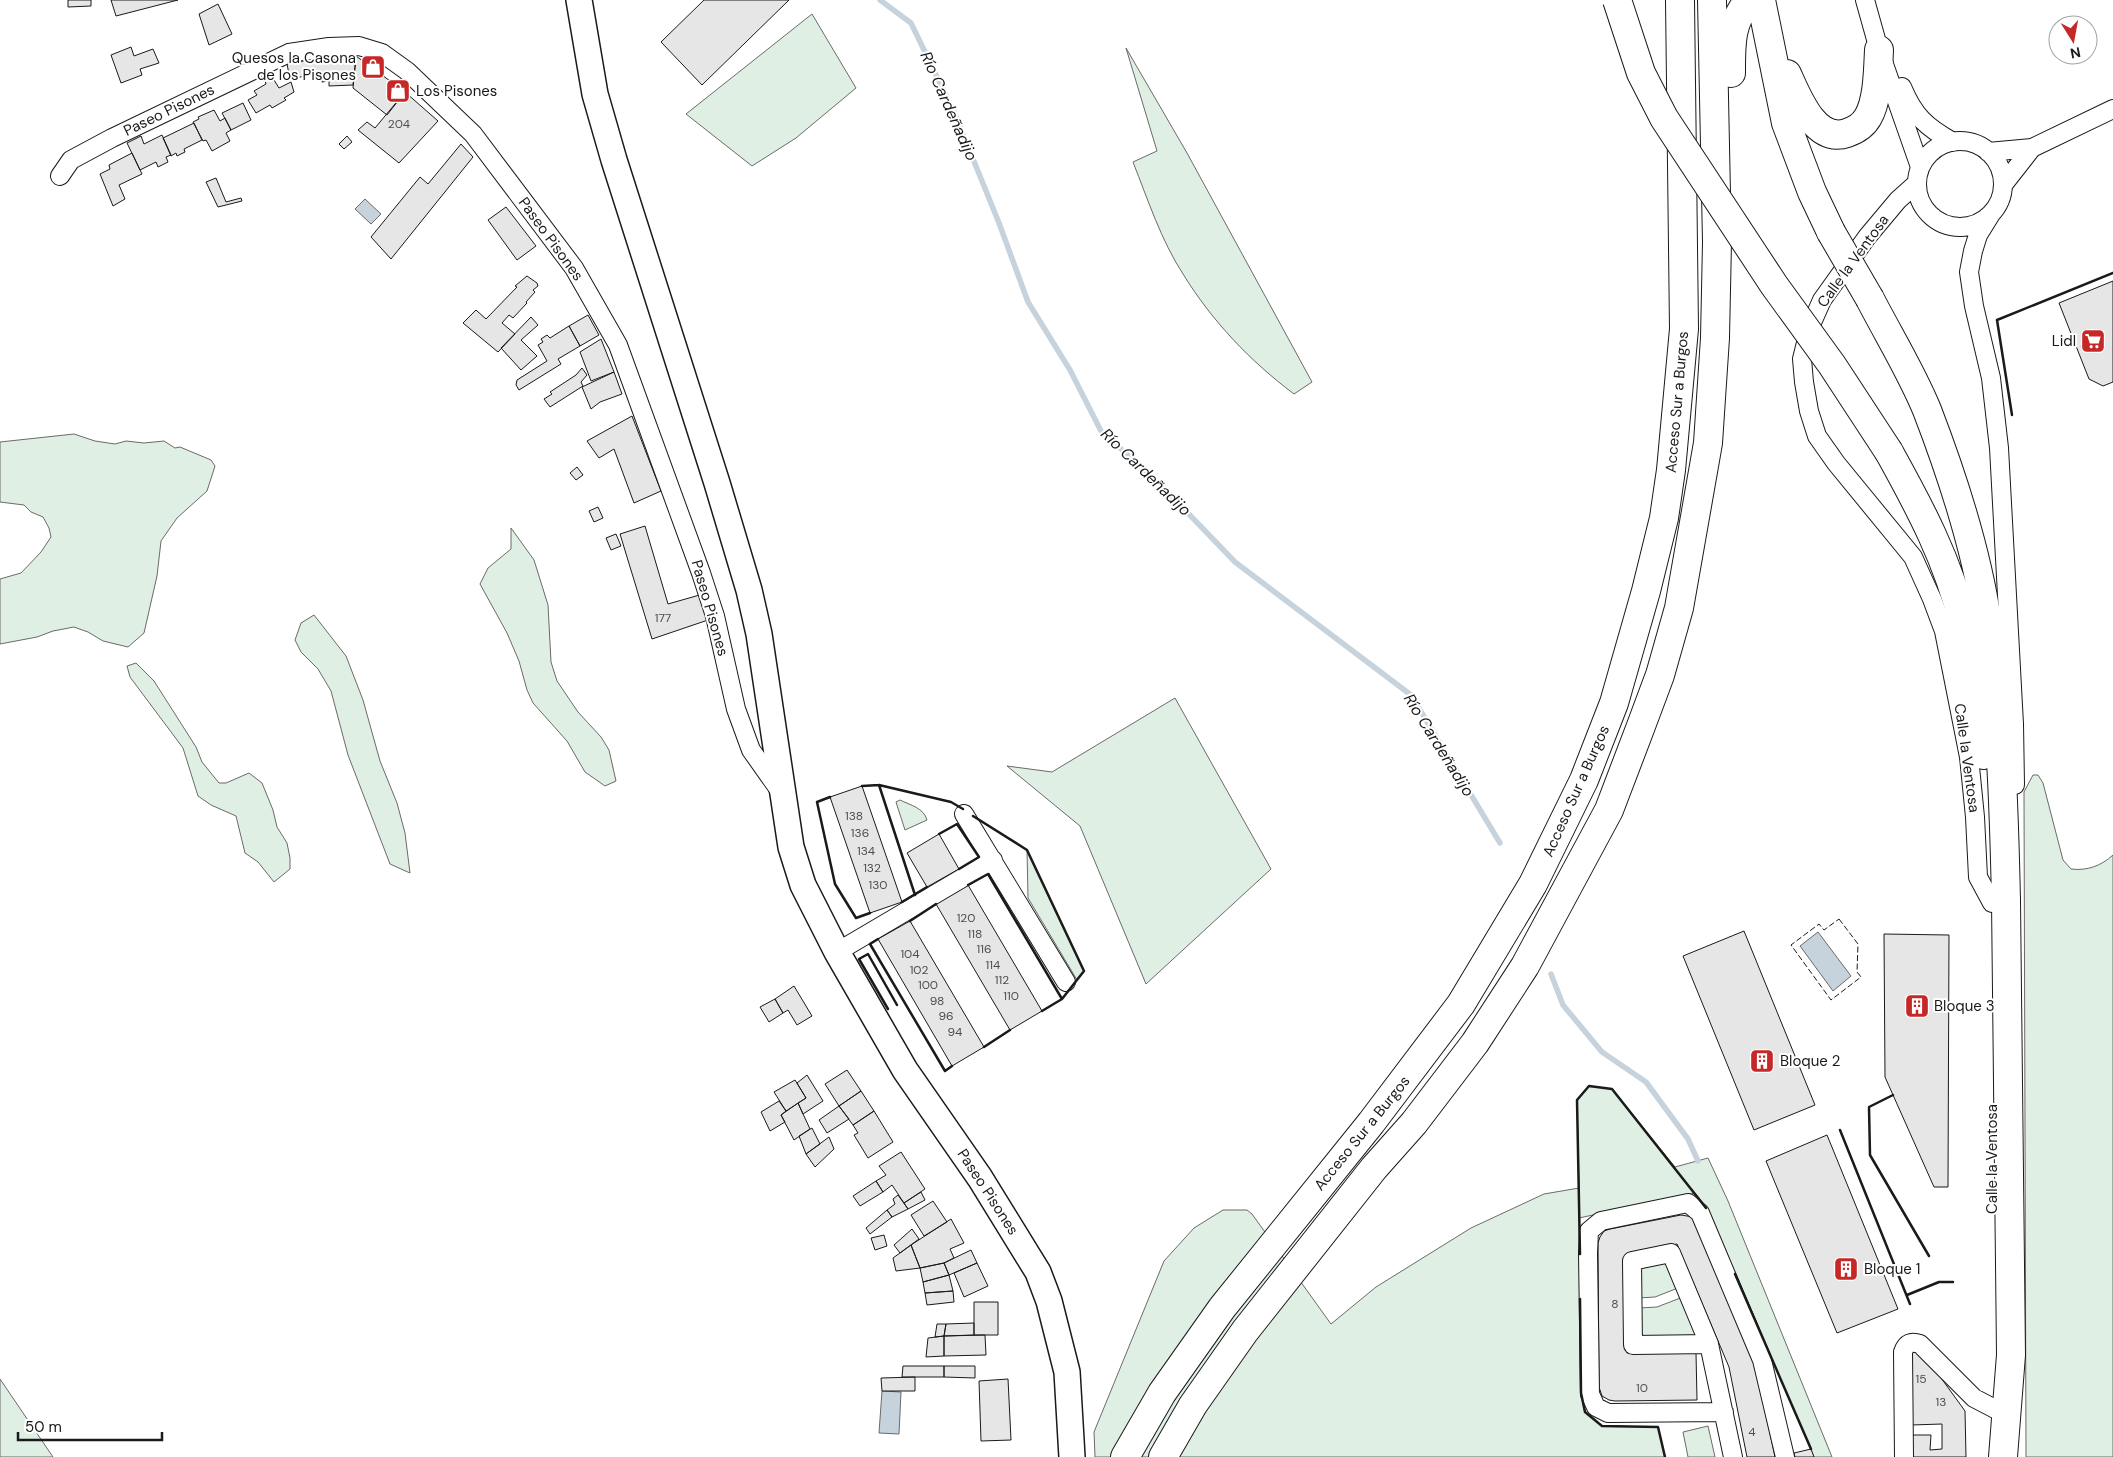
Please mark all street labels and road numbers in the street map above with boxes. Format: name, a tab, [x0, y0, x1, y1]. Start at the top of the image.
street label: Paseo Pisones	[120, 79, 218, 141]
street label: Paseo Pisones	[514, 193, 588, 285]
street label: Calle la Ventosa	[1813, 211, 1893, 311]
street label: Acceso Sur a Burgos	[1661, 330, 1693, 474]
street label: Paseo Pisones	[687, 558, 733, 658]
street label: Calle la Ventosa	[1949, 702, 1985, 814]
street label: Acceso Sur a Burgos	[1538, 722, 1614, 860]
street label: Acceso Sur a Burgos	[1309, 1071, 1415, 1195]
street label: Calle la Ventosa	[1982, 1104, 2002, 1214]
street label: Paseo Pisones	[953, 1145, 1023, 1239]

